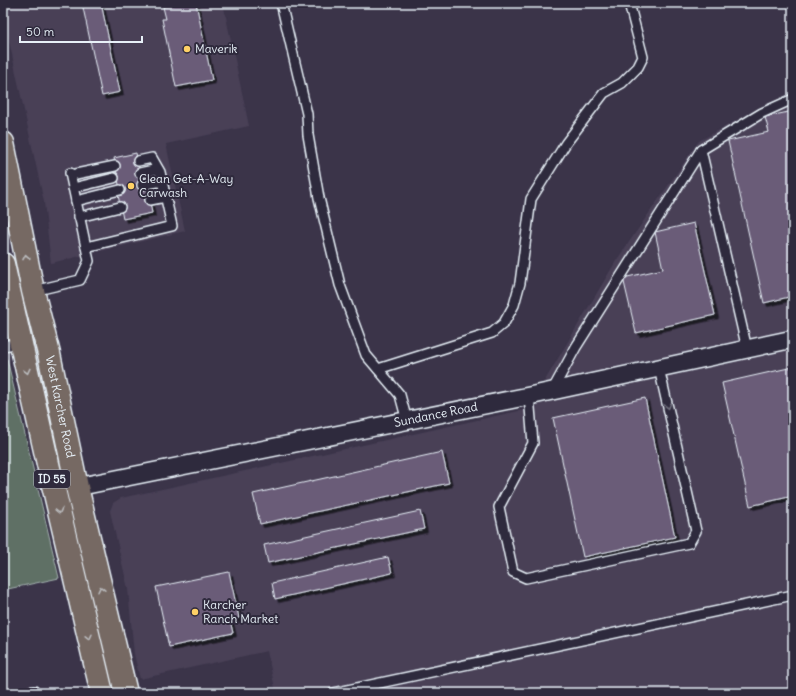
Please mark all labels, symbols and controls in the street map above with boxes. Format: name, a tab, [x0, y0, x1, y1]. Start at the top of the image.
scale bar	[20, 18, 142, 44]
text: 50 m	[26, 24, 55, 39]
place label: Maverik	[195, 41, 238, 56]
marker: Maverik	[182, 44, 192, 54]
place label: Clean Get-A-Way Carwash	[139, 171, 233, 200]
marker: Clean Get-A-Way Carwash	[126, 181, 136, 191]
one-way arrow	[23, 254, 31, 260]
street label: West Karcher Road	[43, 354, 79, 459]
one-way arrow	[22, 367, 30, 374]
street label: Sundance Road	[393, 399, 479, 430]
one-way arrow	[663, 403, 671, 409]
road number: ID 55	[34, 470, 70, 488]
one-way arrow	[55, 508, 63, 514]
one-way arrow	[98, 585, 106, 592]
place label: Karcher Ranch Market	[203, 597, 278, 626]
marker: Karcher Ranch Market	[190, 607, 200, 617]
one-way arrow	[85, 634, 93, 641]

